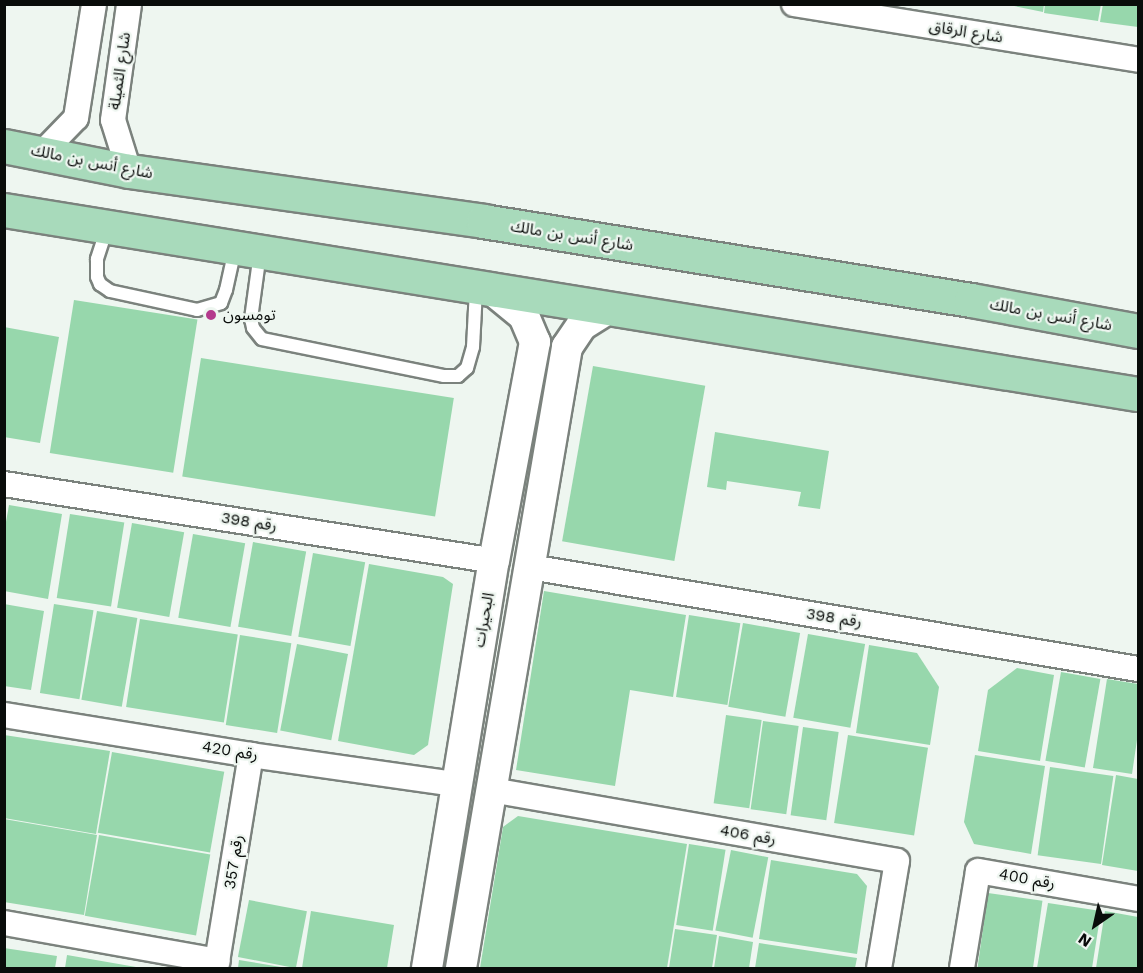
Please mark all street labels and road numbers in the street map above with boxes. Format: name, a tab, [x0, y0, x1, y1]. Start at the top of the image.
street label: شارع الرقاق	[928, 17, 1004, 47]
street label: شارع الثميلة	[105, 31, 135, 111]
street label: شارع أنس بن مالك	[29, 141, 155, 183]
street label: شارع أنس بن مالك	[509, 217, 635, 255]
street label: شارع أنس بن مالك	[988, 295, 1114, 335]
street label: رقم 398	[220, 508, 278, 536]
street label: البحيرات	[470, 591, 498, 649]
street label: رقم 398	[805, 604, 863, 632]
street label: رقم 420	[201, 737, 259, 765]
street label: رقم 406	[719, 821, 777, 849]
street label: رقم 357	[220, 834, 248, 890]
street label: رقم 400	[997, 865, 1057, 893]

